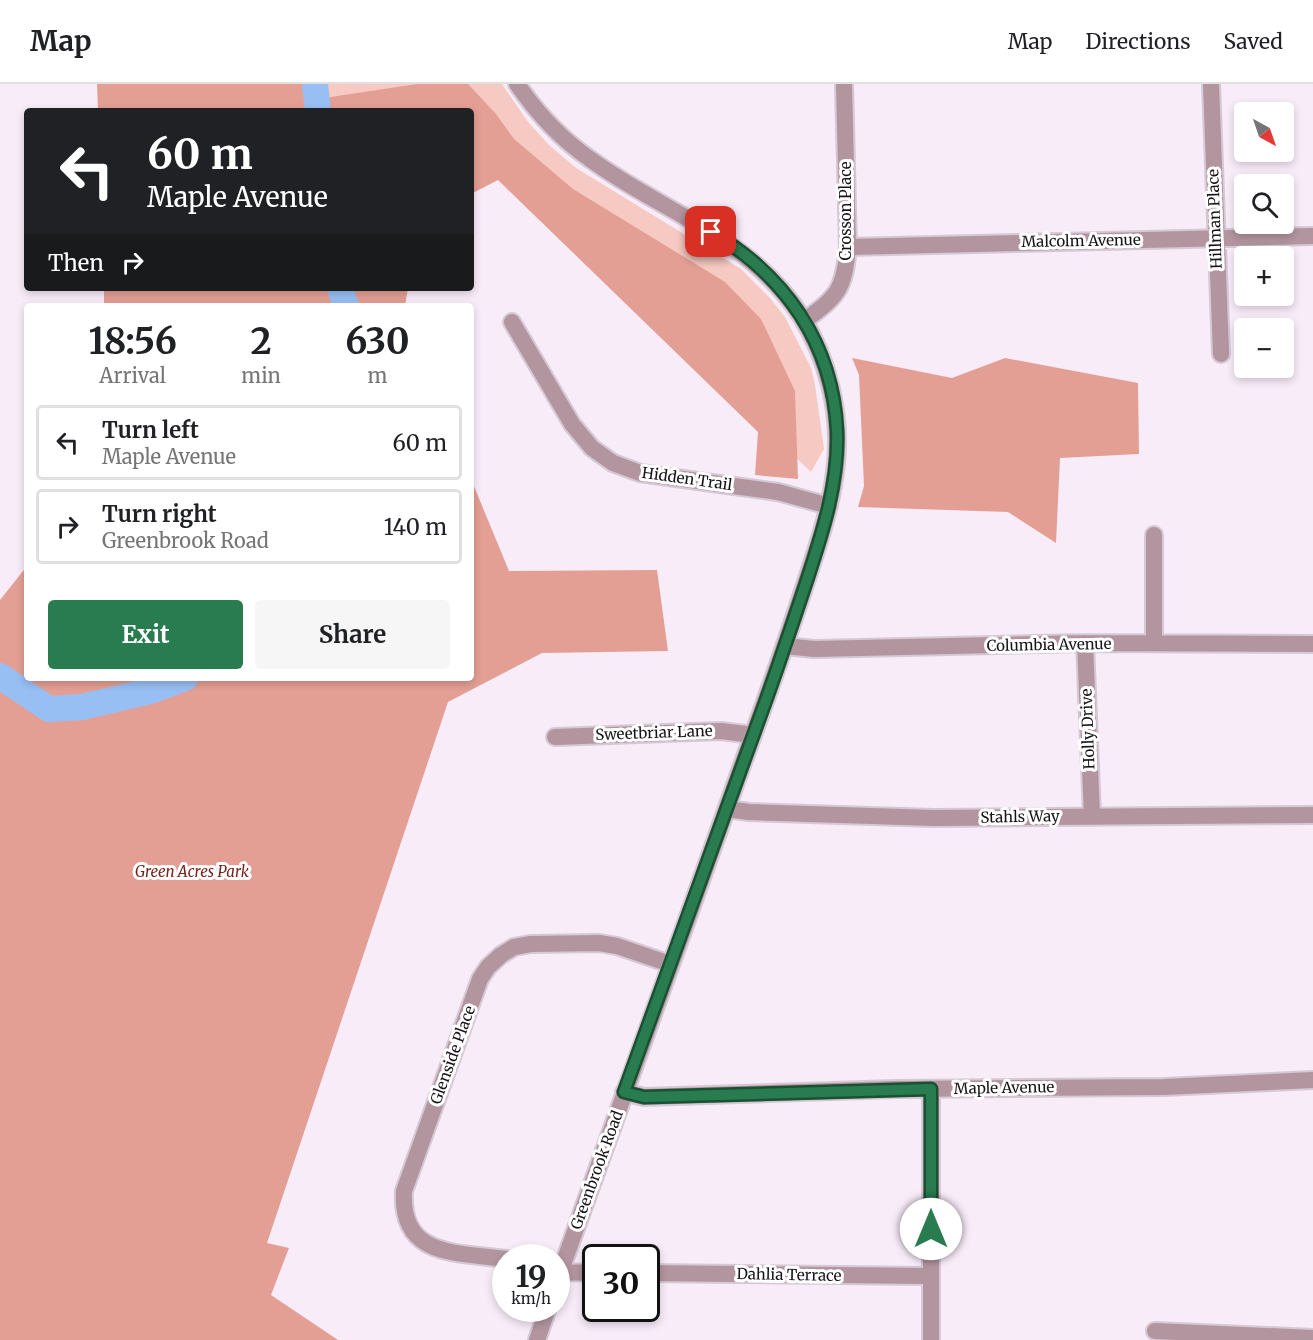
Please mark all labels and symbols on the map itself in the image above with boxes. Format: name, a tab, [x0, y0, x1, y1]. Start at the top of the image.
north arrow	[1234, 102, 1294, 162]
street label: Crosson Place	[836, 161, 855, 261]
street label: Hillman Place	[1203, 169, 1226, 269]
pin	[685, 206, 736, 257]
street label: Malcolm Avenue	[1021, 230, 1141, 251]
street label: Hidden Trail	[641, 463, 734, 494]
street label: Columbia Avenue	[986, 634, 1112, 655]
street label: Holly Drive	[1077, 688, 1098, 770]
street label: Sweetbriar Lane	[595, 721, 713, 744]
street label: Stahls Way	[980, 806, 1060, 827]
park label: Green Acres Park	[135, 862, 250, 881]
street label: Glenside Place	[426, 1003, 479, 1107]
street label: Maple Avenue	[954, 1077, 1055, 1098]
street label: Greenbrook Road	[566, 1108, 627, 1232]
position arrow	[899, 1197, 963, 1261]
speed limit sign: 30	[582, 1244, 660, 1322]
street label: Dahlia Terrace	[736, 1264, 842, 1285]

